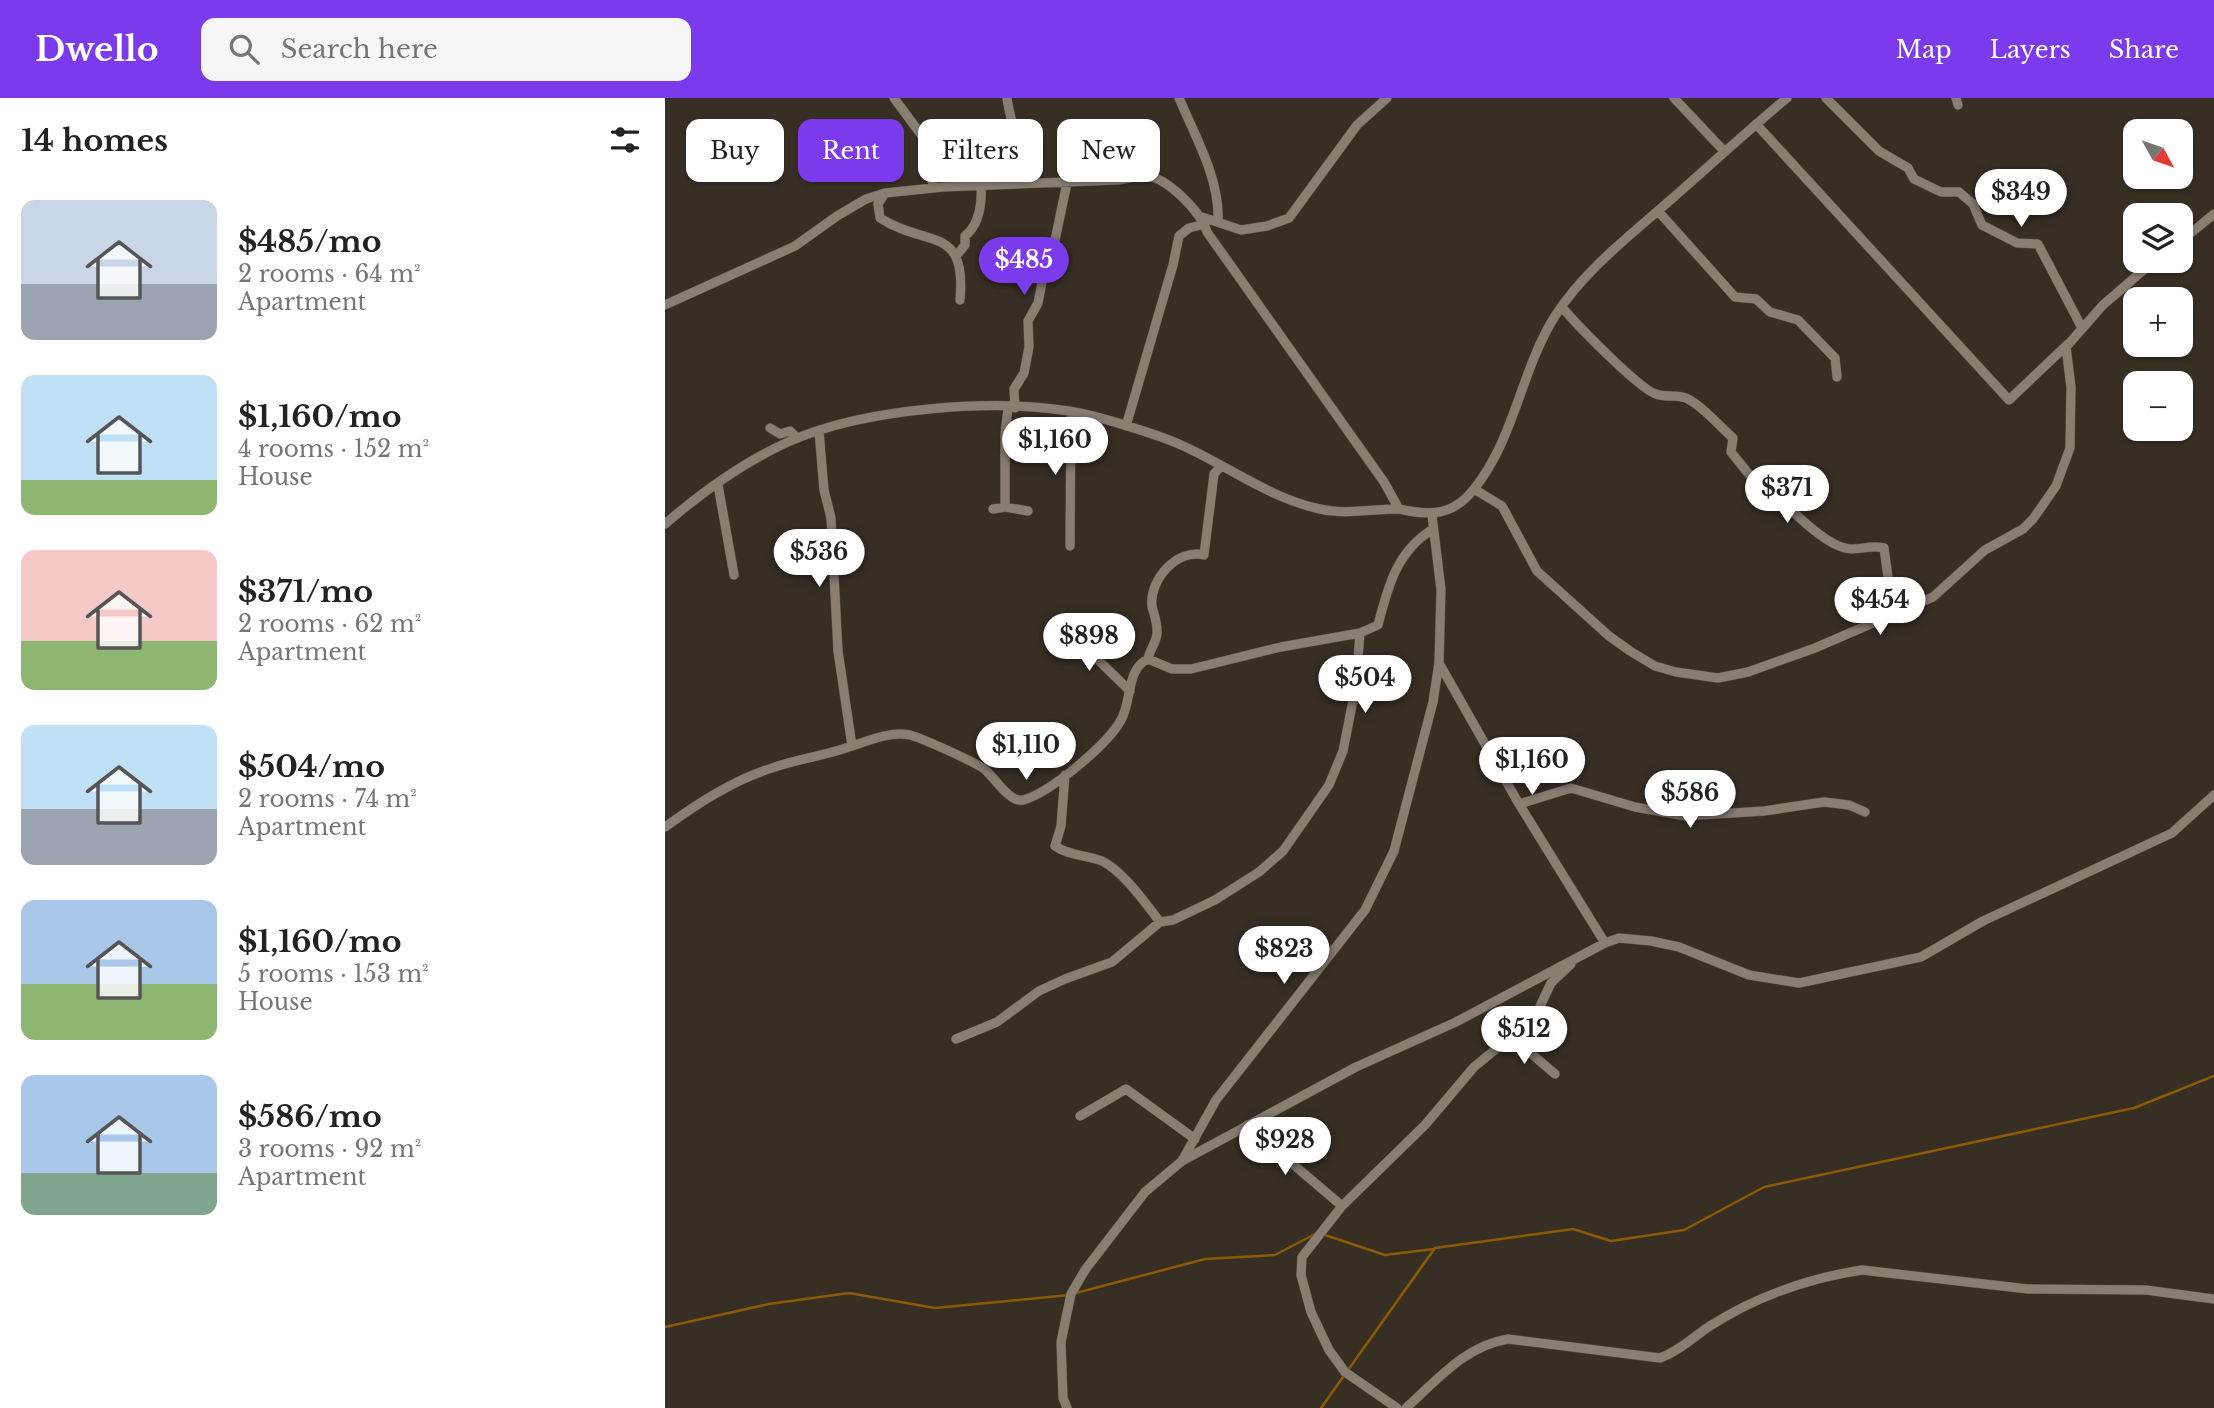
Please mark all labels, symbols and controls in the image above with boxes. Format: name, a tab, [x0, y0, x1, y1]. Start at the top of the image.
search box	[201, 18, 691, 81]
text: Dwello	[35, 29, 159, 70]
icon: search	[225, 30, 263, 68]
text: Search here	[281, 33, 438, 65]
text: Map	[1896, 35, 1952, 64]
text: Layers	[1990, 35, 2071, 64]
text: Share	[2109, 35, 2179, 64]
chip: Buy	[686, 119, 784, 182]
chip: Rent	[798, 119, 904, 182]
chip: Filters	[918, 119, 1043, 182]
chip: New	[1057, 119, 1160, 182]
north arrow	[2123, 119, 2193, 189]
map controls	[2123, 119, 2193, 441]
icon: filters	[606, 121, 644, 159]
text: 14 homes	[21, 122, 168, 159]
pin: $349	[1980, 170, 2062, 229]
text: $349	[1991, 178, 2051, 206]
button: layers	[2123, 203, 2193, 273]
text: $485/mo	[238, 223, 381, 260]
icon: home	[77, 228, 161, 312]
pin: $485	[983, 238, 1065, 297]
text: $485	[995, 246, 1053, 274]
text: 2 rooms · 64 m²	[238, 260, 421, 288]
button: +	[2123, 287, 2193, 357]
text: Apartment	[238, 288, 366, 316]
button: −	[2123, 371, 2193, 441]
text: $1,160/mo	[238, 398, 402, 435]
icon: home	[77, 403, 161, 487]
pin: $1,160	[998, 418, 1112, 477]
text: $1,160	[1018, 426, 1092, 454]
text: 4 rooms · 152 m²	[238, 435, 429, 463]
text: House	[238, 463, 313, 491]
pin: $371	[1746, 466, 1828, 525]
text: $371	[1761, 474, 1813, 502]
pin: $536	[778, 530, 860, 589]
text: $536	[790, 538, 848, 566]
text: $371/mo	[238, 573, 373, 610]
icon: home	[77, 578, 161, 662]
pin: $454	[1839, 578, 1921, 637]
text: $454	[1850, 586, 1910, 614]
text: 2 rooms · 62 m²	[238, 610, 421, 638]
pin: $898	[1048, 614, 1130, 673]
text: $898	[1059, 622, 1119, 650]
text: Apartment	[238, 638, 366, 666]
pin: $504	[1324, 656, 1406, 715]
text: $504	[1334, 664, 1396, 692]
pin: $1,110	[969, 722, 1083, 782]
text: $1,110	[992, 731, 1060, 759]
pin: $1,160	[1475, 738, 1589, 797]
text: $1,160	[1495, 746, 1569, 774]
text: $504/mo	[238, 748, 385, 785]
icon: home	[77, 753, 161, 837]
pin: $586	[1649, 770, 1731, 830]
text: $586	[1661, 779, 1719, 807]
text: 2 rooms · 74 m²	[238, 785, 417, 813]
text: Apartment	[238, 813, 366, 841]
text: $1,160/mo	[238, 923, 402, 960]
pin: $823	[1243, 926, 1325, 986]
icon: home	[77, 928, 161, 1012]
text: $823	[1254, 935, 1314, 963]
text: 5 rooms · 153 m²	[238, 960, 429, 988]
text: House	[238, 988, 313, 1016]
pin: $512	[1483, 1006, 1565, 1066]
text: $512	[1497, 1015, 1551, 1043]
text: $586/mo	[238, 1098, 382, 1135]
icon: home	[77, 1103, 161, 1187]
pin: $928	[1244, 1118, 1326, 1177]
text: $928	[1255, 1126, 1315, 1154]
text: 3 rooms · 92 m²	[238, 1135, 421, 1163]
text: Apartment	[238, 1163, 366, 1191]

